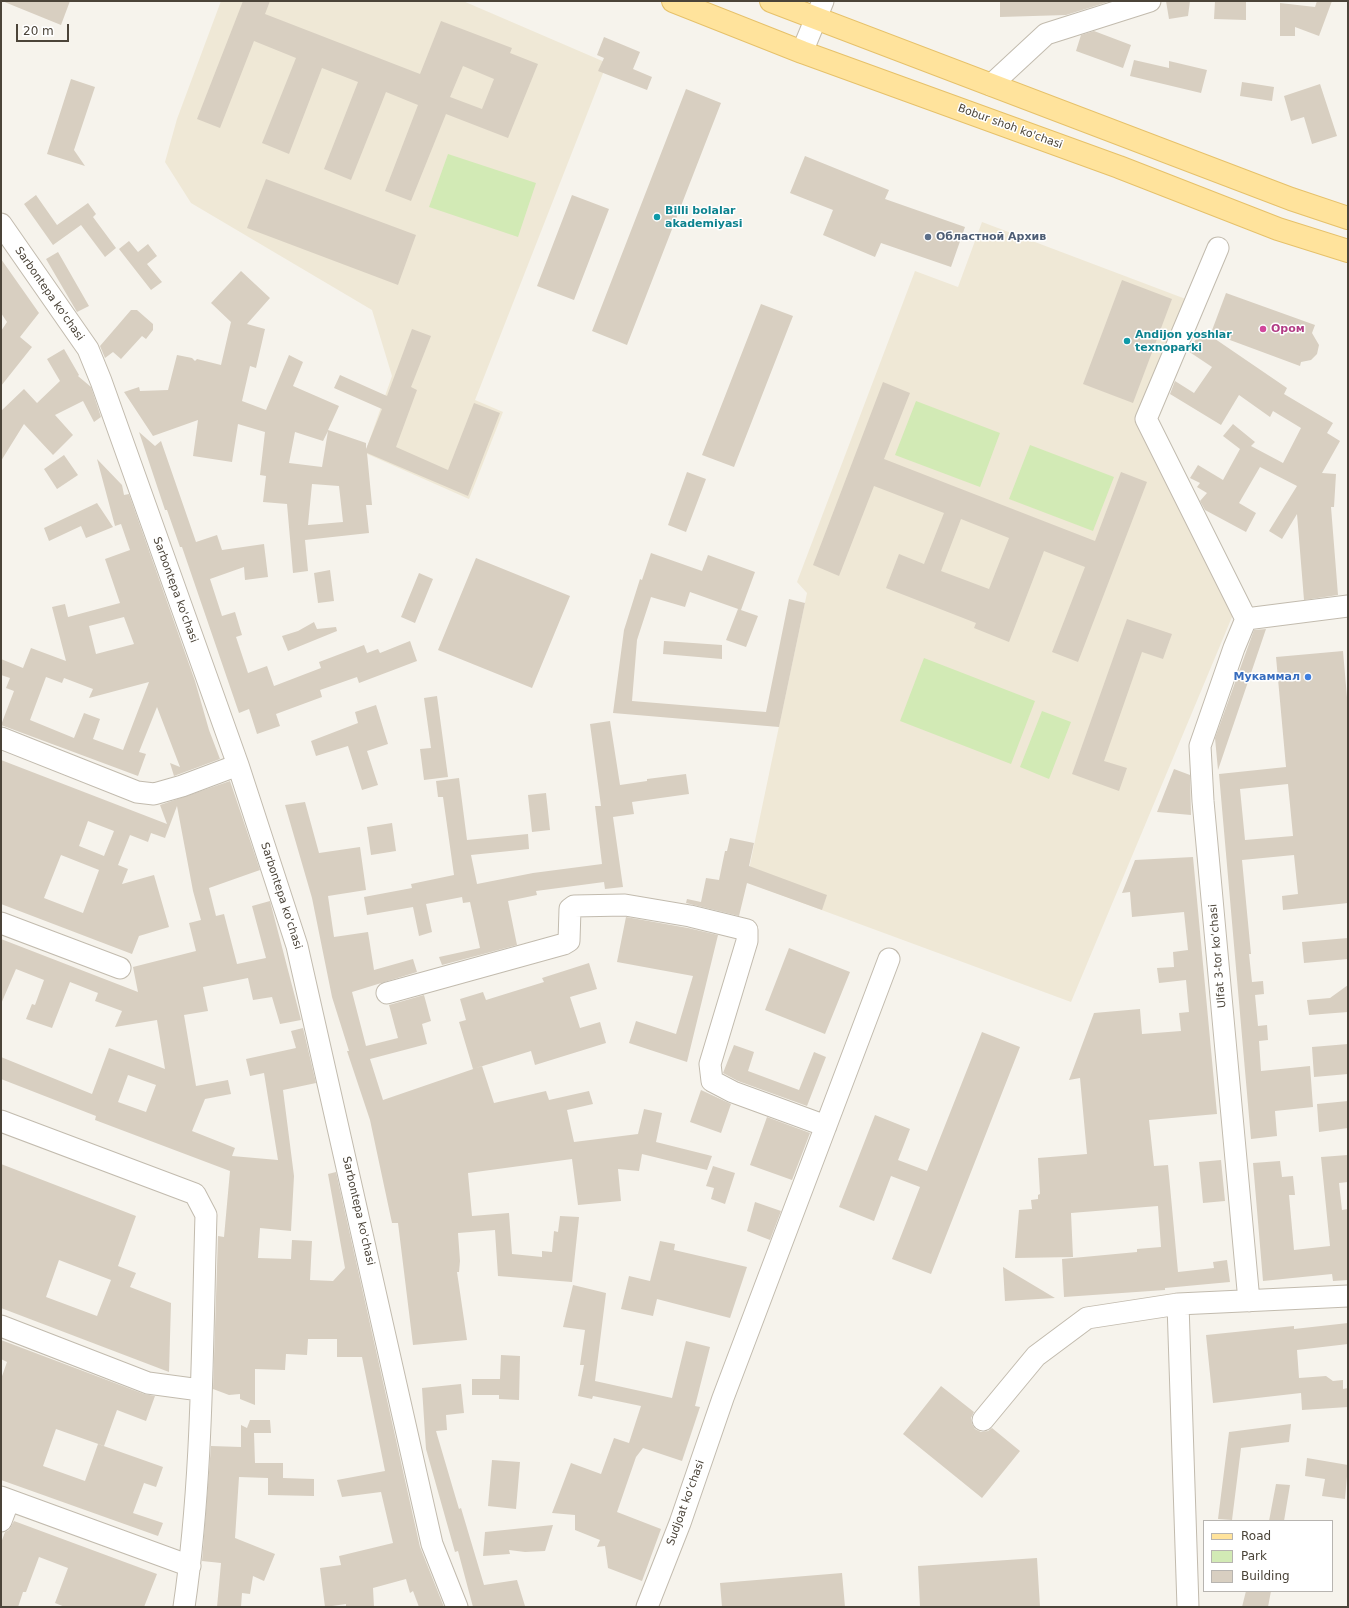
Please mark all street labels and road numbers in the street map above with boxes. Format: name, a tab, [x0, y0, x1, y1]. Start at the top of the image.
street label: Bobur shoh ko'chasi	[956, 102, 1064, 152]
street label: Sarbontepa ko'chasi	[12, 245, 86, 343]
street label: Sarbontepa ko'chasi	[150, 535, 200, 645]
street label: Sarbontepa ko'chasi	[257, 841, 305, 951]
street label: Ulfat 3-tor koʻchasi	[1207, 903, 1229, 1009]
street label: Sarbontepa ko'chasi	[339, 1155, 377, 1267]
street label: Sudjoat koʻchasi	[664, 1458, 708, 1548]

